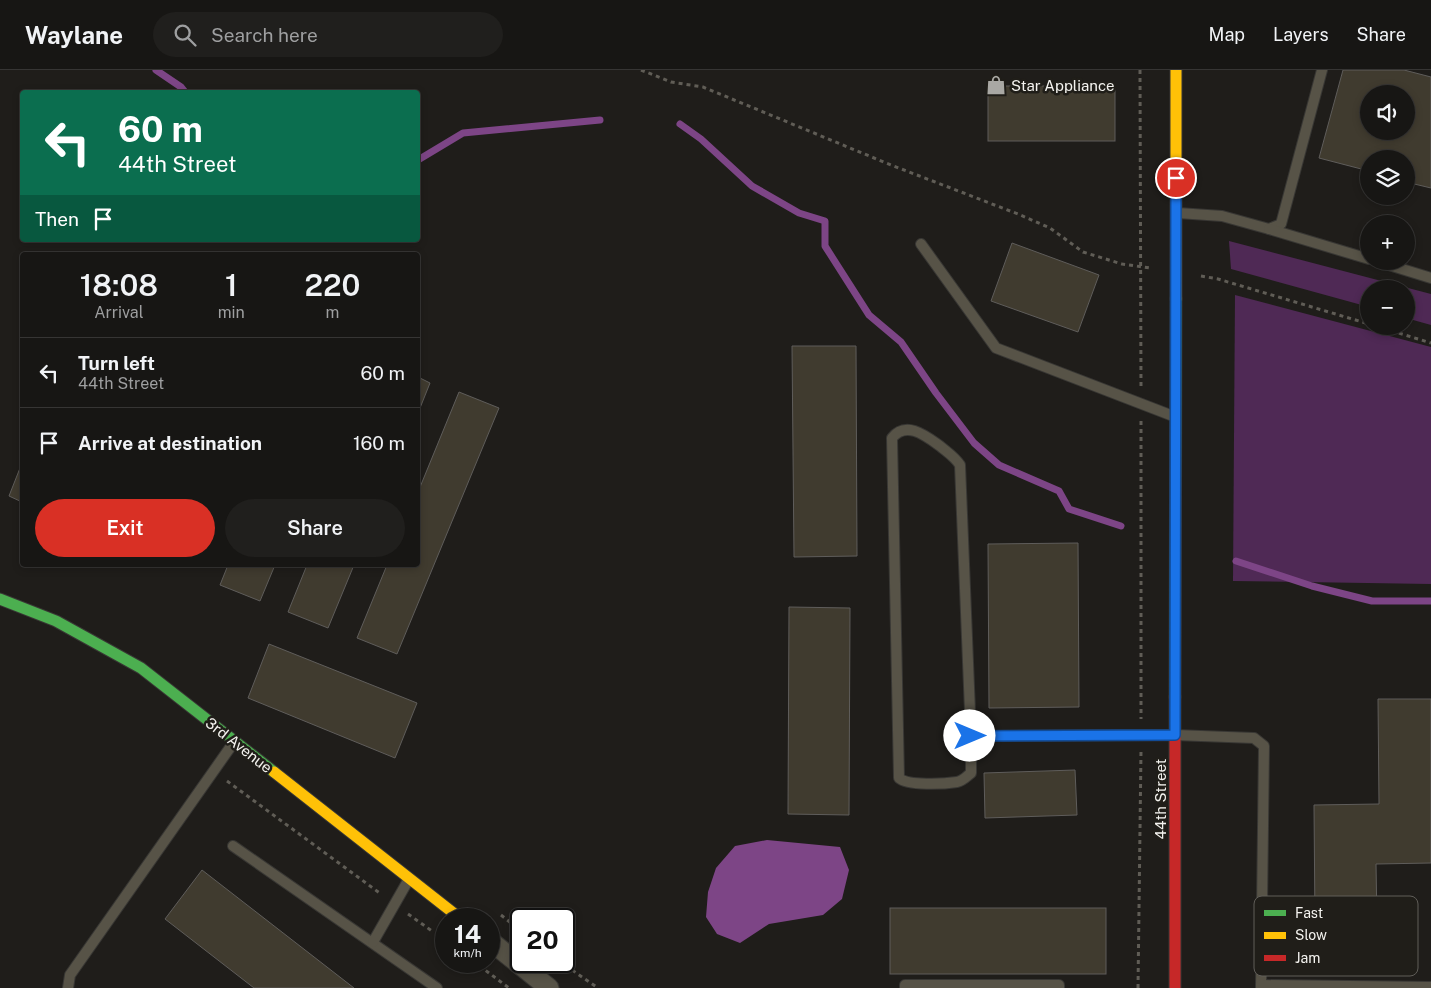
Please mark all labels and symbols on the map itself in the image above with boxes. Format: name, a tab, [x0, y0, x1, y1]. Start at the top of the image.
shop icon: Star Appliance	[985, 74, 1007, 96]
place label: Star Appliance	[1011, 77, 1115, 94]
pin	[1155, 157, 1197, 199]
position arrow	[943, 709, 995, 761]
street label: 3rd Avenue	[203, 714, 275, 776]
street label: 44th Street	[1152, 758, 1169, 839]
legend	[1254, 896, 1418, 976]
text: Fast	[1295, 905, 1323, 921]
speed limit sign: 20	[510, 908, 575, 973]
text: Slow	[1295, 927, 1327, 943]
text: Jam	[1295, 950, 1320, 966]

